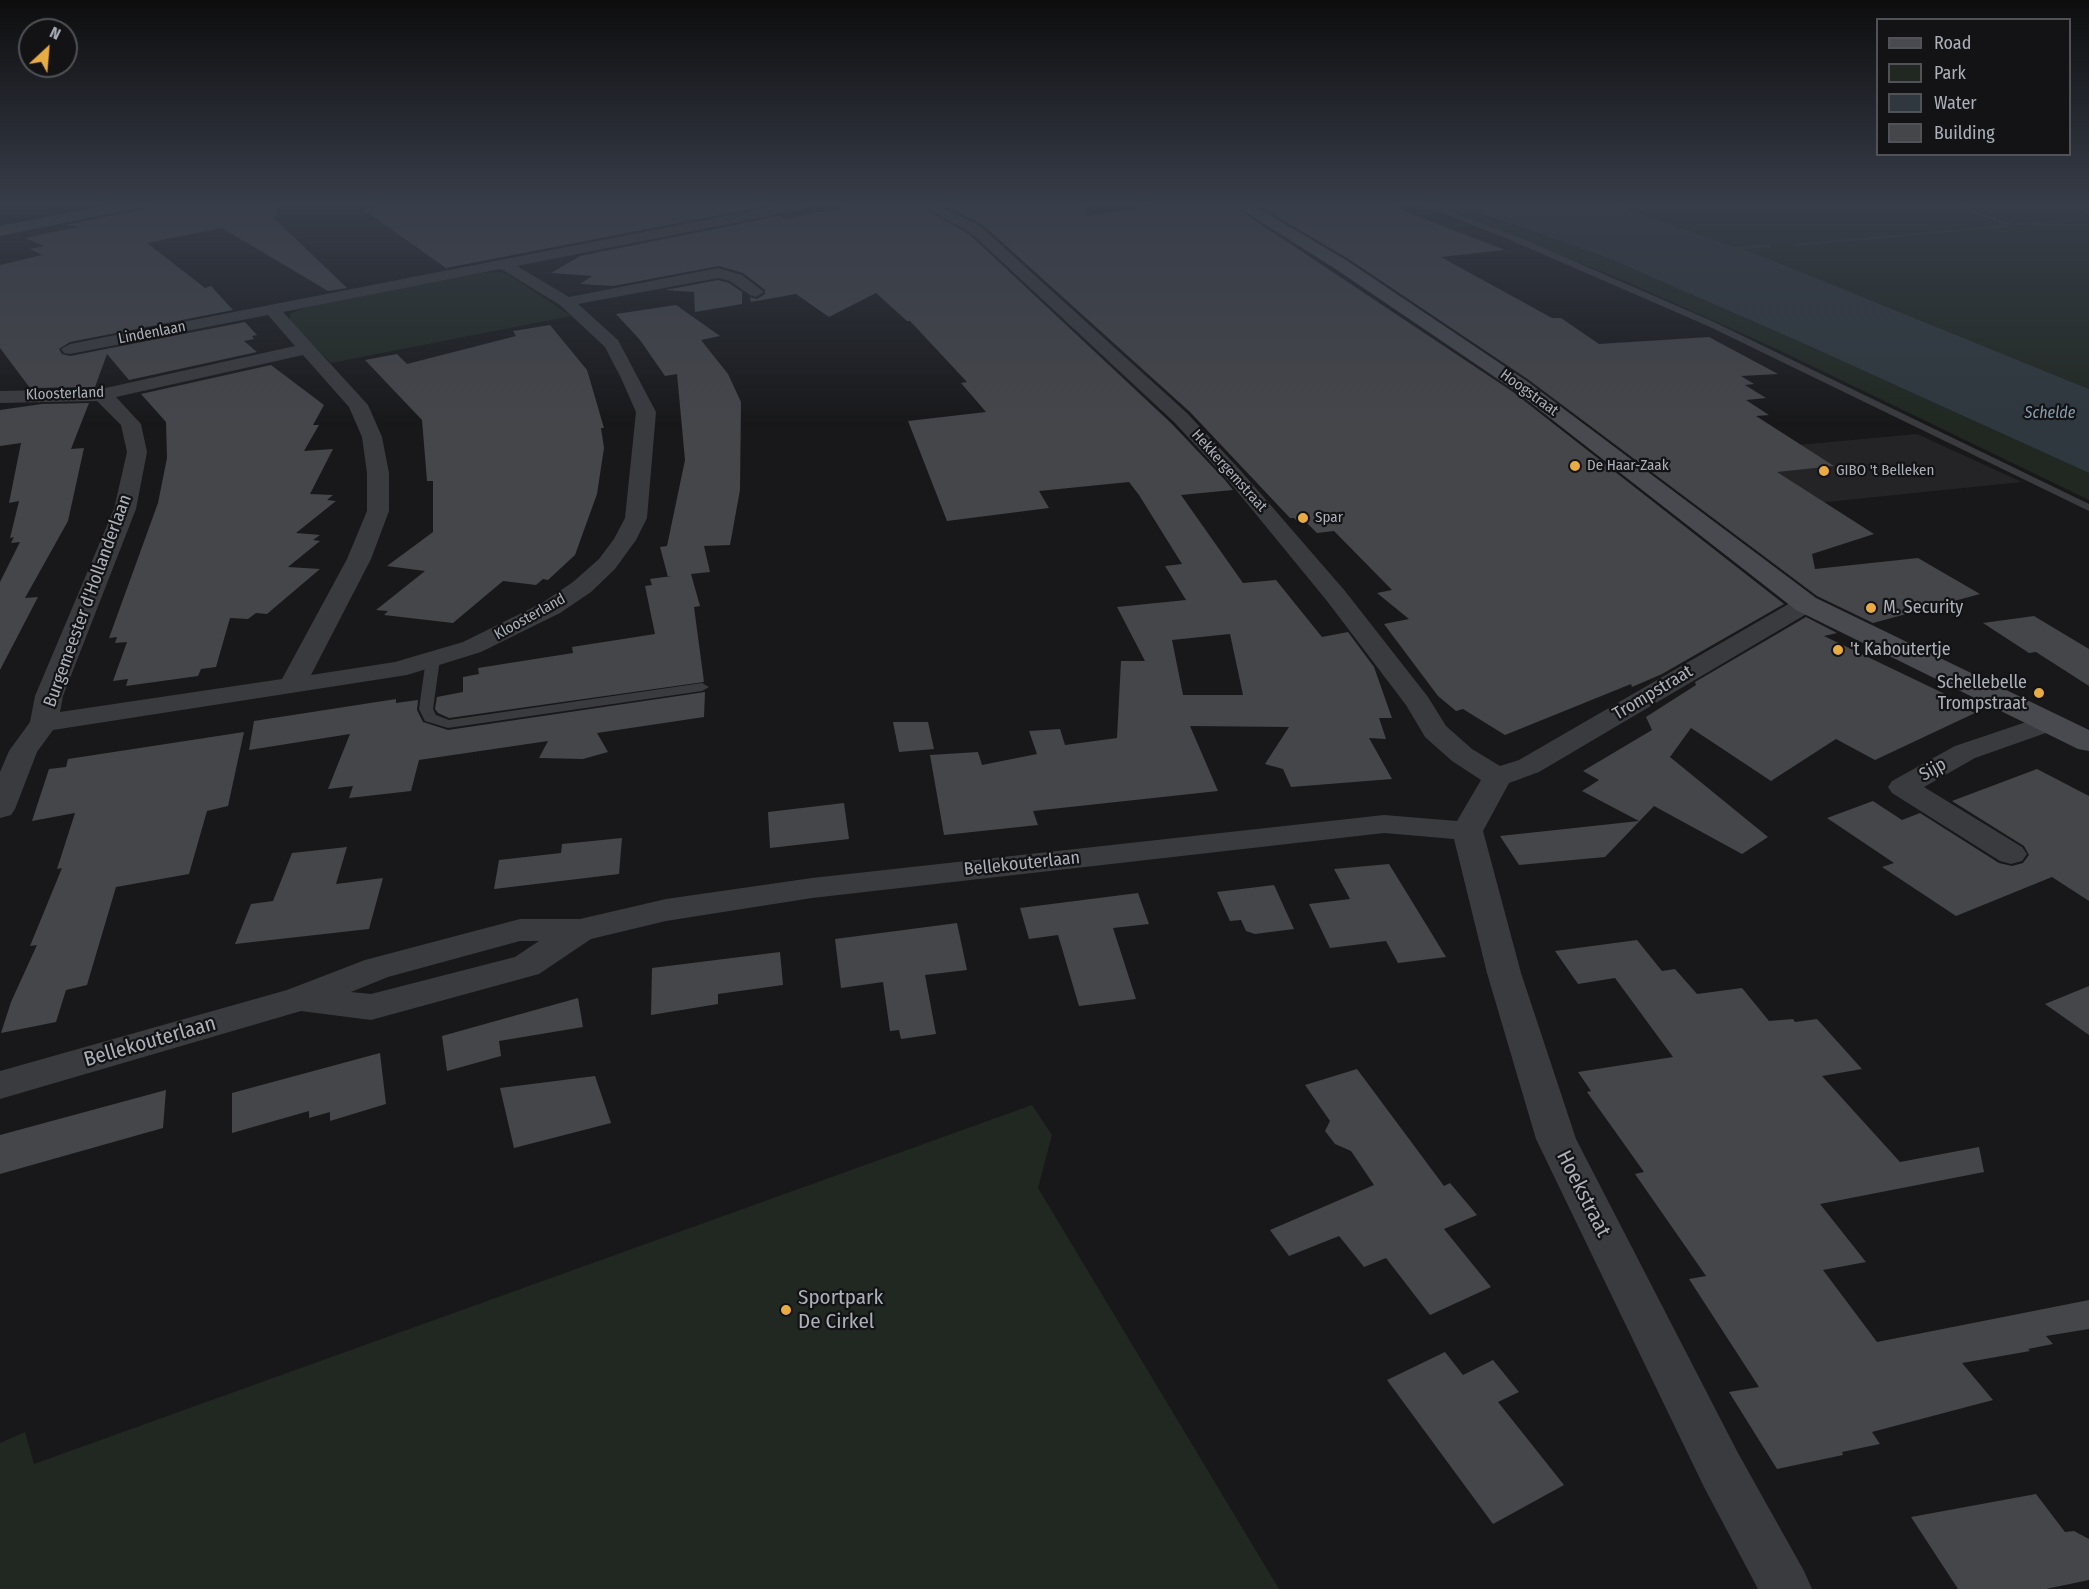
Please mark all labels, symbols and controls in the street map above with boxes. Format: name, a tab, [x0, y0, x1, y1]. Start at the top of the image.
north arrow	[18, 18, 78, 78]
legend	[1876, 18, 2071, 156]
text: N	[47, 23, 64, 44]
text: Road	[1934, 32, 1971, 54]
text: Park	[1934, 62, 1966, 84]
text: Water	[1934, 92, 1977, 114]
text: Building	[1934, 122, 1995, 144]
street label: Lindenlaan	[117, 318, 187, 348]
street label: Hoogstraat	[1496, 366, 1562, 420]
street label: Kloosterland	[25, 384, 105, 404]
water label: Schelde	[2025, 404, 2075, 424]
street label: Hekkergemstraat	[1187, 426, 1271, 516]
place label: De Haar-Zaak	[1587, 457, 1669, 475]
marker: De Haar-Zaak	[1568, 459, 1582, 473]
place label: GIBO 't Belleken	[1836, 462, 1934, 480]
marker: GIBO 't Belleken	[1817, 464, 1831, 478]
street label: Burgemeester d'Hollanderlaan	[39, 492, 137, 710]
place label: Spar	[1315, 509, 1343, 527]
marker: Spar	[1296, 511, 1310, 525]
street label: Kloosterland	[491, 590, 569, 644]
place label: M. Security	[1883, 597, 1963, 619]
marker: M. Security	[1864, 601, 1878, 615]
place label: 't Kaboutertje	[1850, 639, 1951, 661]
marker: 't Kaboutertje	[1831, 643, 1845, 657]
street label: Trompstraat	[1609, 661, 1697, 725]
place label: Schellebelle Trompstraat	[1937, 672, 2027, 714]
marker: Schellebelle Trompstraat	[2032, 686, 2046, 700]
street label: Sijp	[1916, 754, 1950, 786]
street label: Bellekouterlaan	[963, 847, 1081, 881]
street label: Bellekouterlaan	[81, 1011, 219, 1073]
street label: Hoekstraat	[1551, 1147, 1615, 1241]
place label: Sportpark De Cirkel	[798, 1285, 883, 1335]
marker: Sportpark De Cirkel	[779, 1303, 793, 1317]

